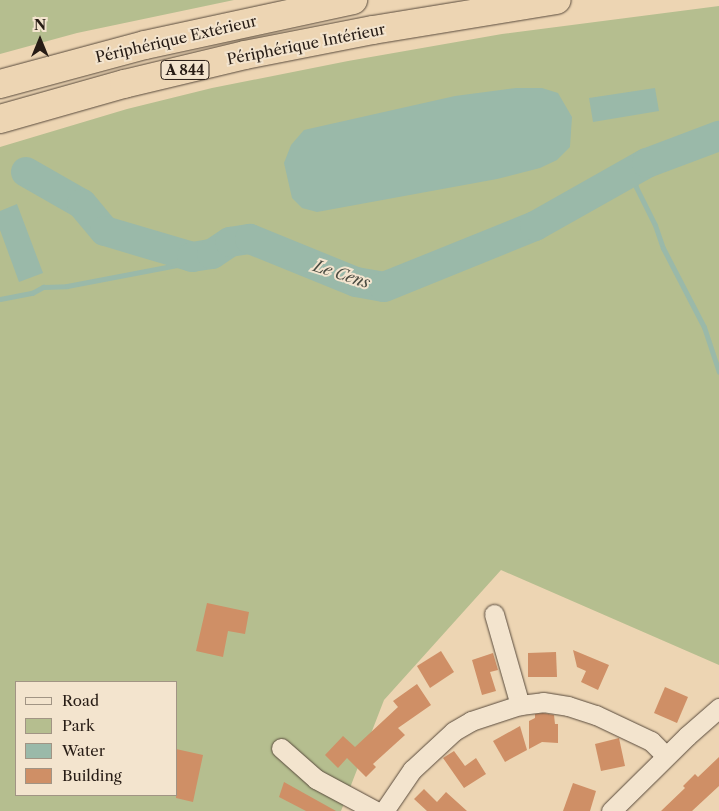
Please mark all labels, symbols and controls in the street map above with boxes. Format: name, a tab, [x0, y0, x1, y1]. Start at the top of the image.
street label: Périphérique Extérieur	[94, 12, 258, 66]
north arrow	[15, 15, 65, 65]
text: N	[34, 16, 46, 34]
street label: Périphérique Intérieur	[225, 20, 387, 68]
road number: A 844	[160, 58, 210, 82]
water label: Le Cens	[311, 256, 373, 292]
legend	[15, 681, 178, 796]
text: Road	[62, 691, 99, 710]
text: Park	[62, 716, 95, 735]
text: Water	[62, 741, 105, 760]
text: Building	[62, 766, 122, 785]

